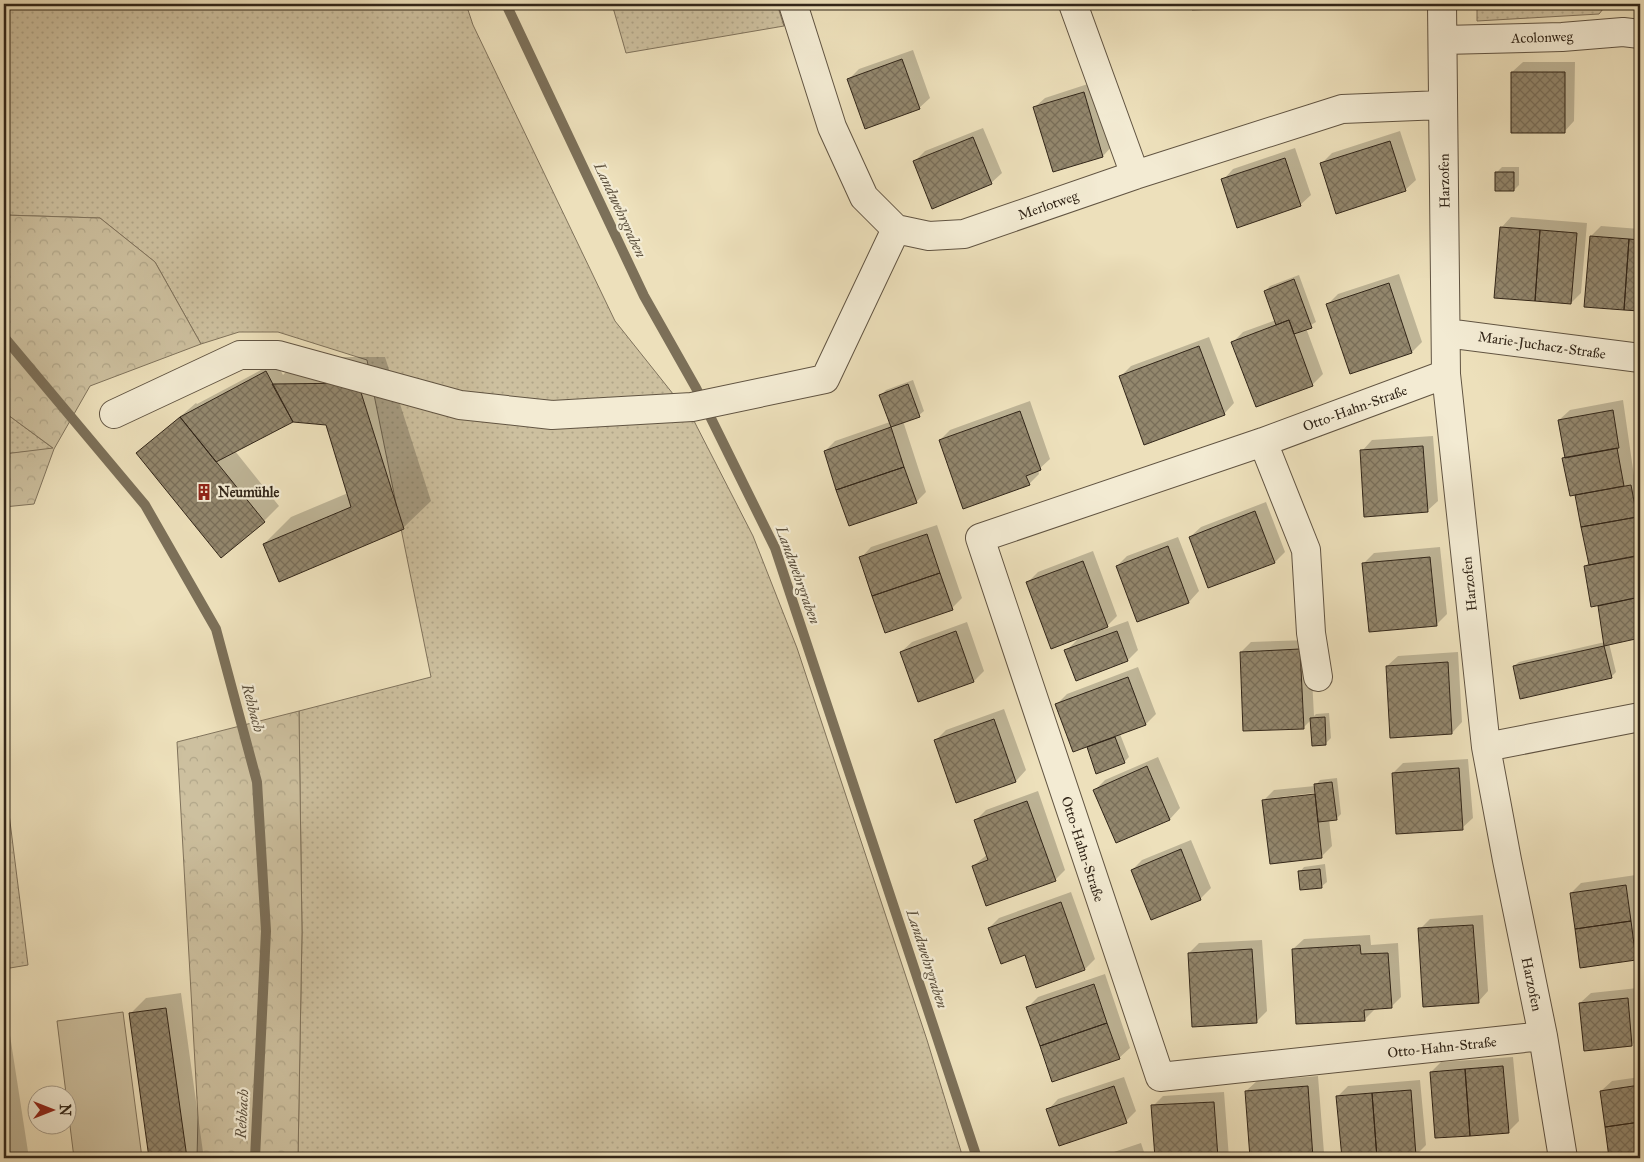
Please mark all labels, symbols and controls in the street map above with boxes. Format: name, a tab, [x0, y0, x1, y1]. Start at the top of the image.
street label: Acolonweg	[1510, 28, 1574, 47]
street label: Harzofen	[1436, 153, 1453, 209]
water label: Landwehrgraben	[590, 159, 650, 261]
street label: Merlotweg	[1016, 187, 1081, 224]
street label: Marie-Juchacz-Straße	[1477, 328, 1607, 364]
street label: Otto-Hahn-Straße	[1301, 382, 1410, 435]
building icon: Neumühle	[194, 482, 214, 502]
place label: Neumühle	[218, 484, 280, 501]
water label: Landwehrgraben	[772, 523, 824, 627]
street label: Harzofen	[1458, 555, 1481, 612]
water label: Rehbach	[238, 681, 268, 735]
street label: Otto-Hahn-Straße	[1057, 794, 1108, 904]
water label: Landwehrgraben	[902, 906, 952, 1011]
street label: Harzofen	[1517, 955, 1546, 1013]
street label: Otto-Hahn-Straße	[1387, 1033, 1498, 1062]
north arrow	[28, 1084, 78, 1134]
water label: Rehbach	[232, 1088, 252, 1140]
text: N	[56, 1104, 73, 1116]

